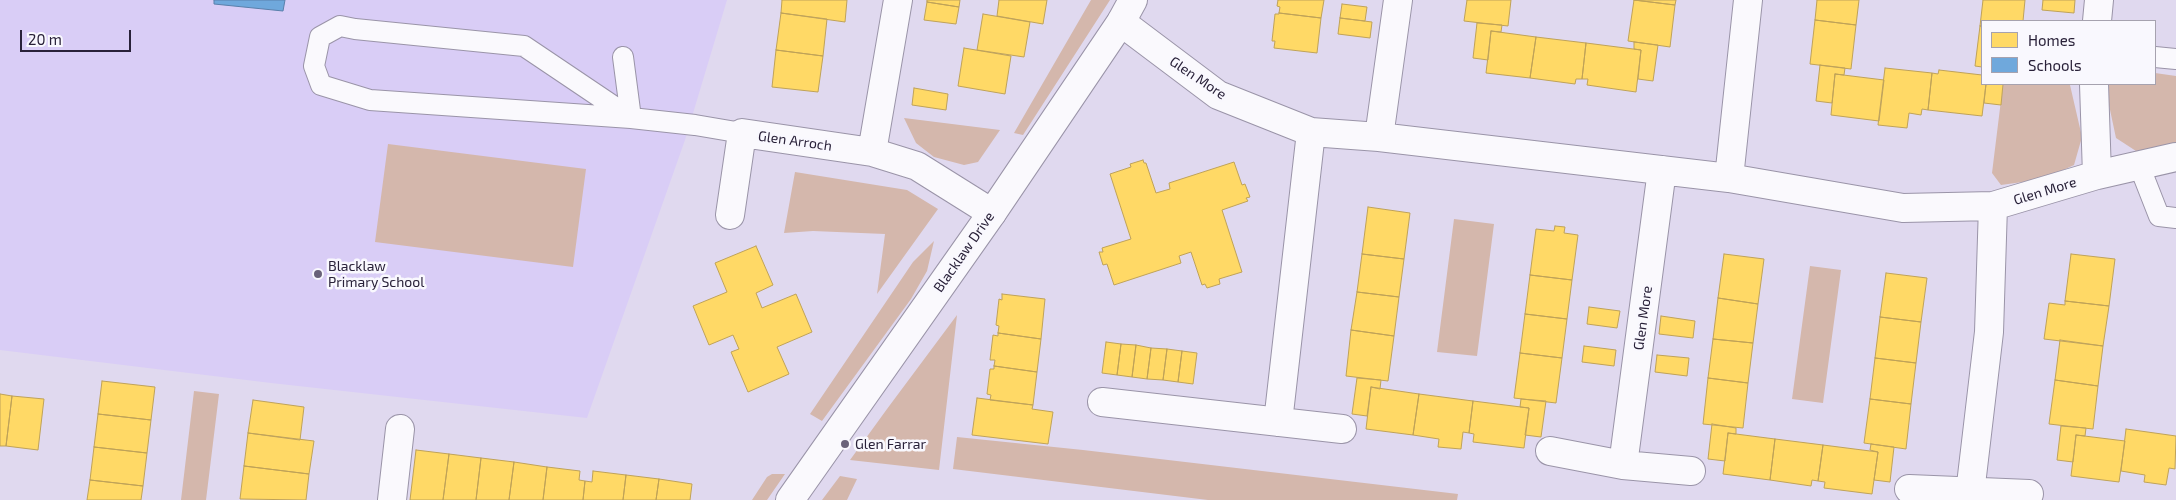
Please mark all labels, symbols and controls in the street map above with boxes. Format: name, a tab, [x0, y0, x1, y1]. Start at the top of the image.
scale bar	[22, 20, 134, 52]
legend	[1981, 20, 2156, 85]
text: 20 m	[28, 30, 62, 48]
text: Homes	[2028, 31, 2075, 49]
street label: Glen More	[1166, 53, 1230, 103]
text: Schools	[2028, 56, 2082, 74]
street label: Glen Arroch	[757, 128, 833, 154]
street label: Glen More	[2012, 173, 2078, 209]
street label: Blacklaw Drive	[930, 209, 998, 295]
place label: Blacklaw Primary School	[328, 258, 424, 290]
marker: Blacklaw Primary School	[312, 268, 324, 280]
street label: Glen More	[1630, 285, 1656, 351]
place label: Glen Farrar	[855, 436, 926, 452]
marker: Glen Farrar	[839, 438, 851, 450]

